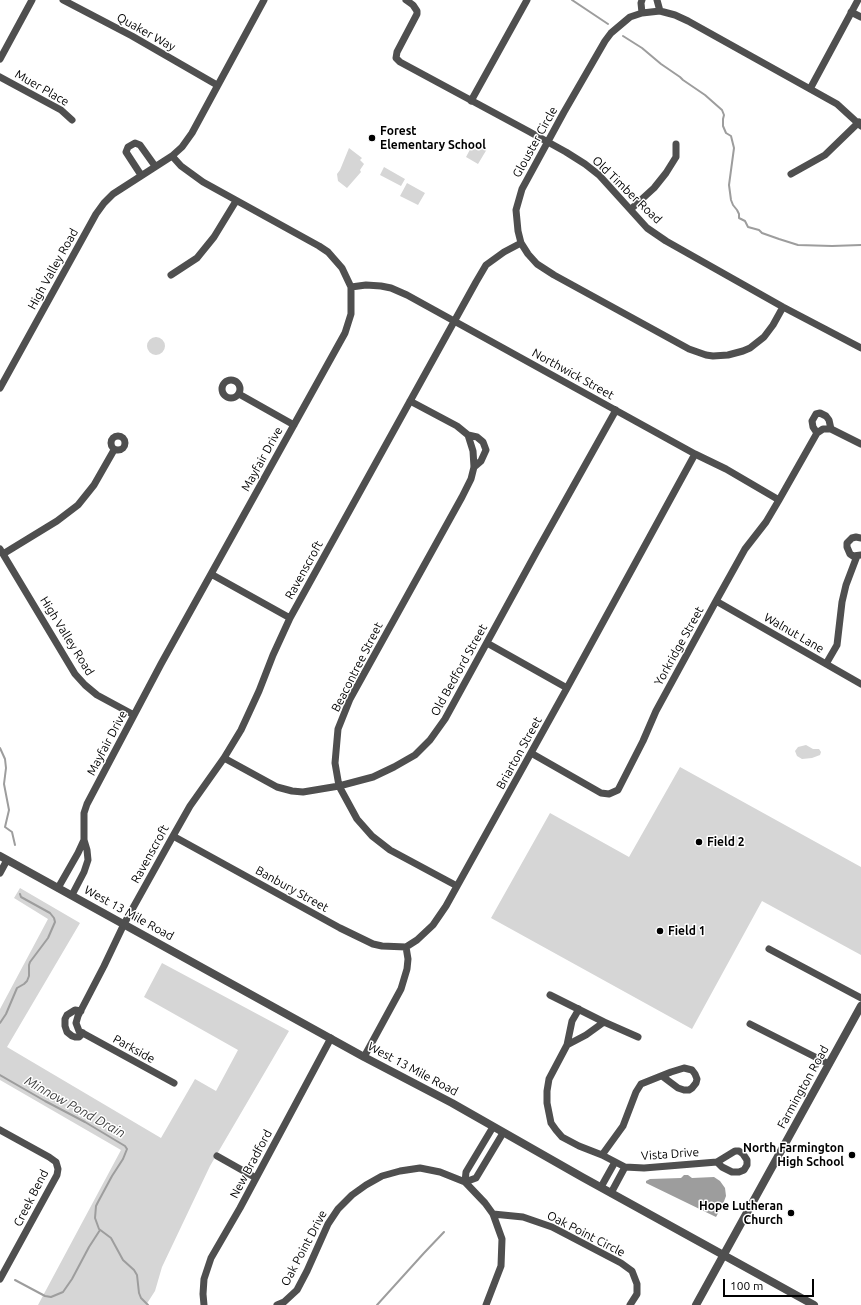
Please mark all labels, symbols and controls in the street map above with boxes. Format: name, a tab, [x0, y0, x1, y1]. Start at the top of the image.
street label: Quaker Way	[114, 10, 178, 54]
street label: Muer Place	[12, 67, 72, 109]
street label: Glouster Circle	[510, 104, 560, 180]
place label: Forest Elementary School	[380, 124, 486, 152]
marker: Forest Elementary School	[367, 133, 377, 143]
street label: Old Timber Road	[589, 153, 665, 227]
street label: High Valley Road	[25, 226, 81, 312]
street label: Northwick Street	[529, 345, 617, 403]
street label: Mayfair Drive	[238, 424, 286, 494]
street label: Ravenscroft	[282, 538, 326, 602]
street label: High Valley Road	[37, 594, 97, 678]
street label: Yorkridge Street	[651, 604, 707, 688]
street label: Walnut Lane	[761, 610, 827, 656]
street label: Beacontree Street	[328, 620, 386, 714]
street label: Old Bedford Street	[428, 622, 490, 718]
street label: Mayfair Drive	[84, 708, 130, 778]
street label: Briarton Street	[493, 714, 545, 792]
street label: Ravenscroft	[128, 822, 172, 886]
place label: Field 2	[707, 835, 744, 849]
marker: Field 2	[694, 837, 704, 847]
street label: Banbury Street	[253, 863, 331, 915]
street label: West 13 Mile Road	[82, 882, 176, 944]
place label: Field 1	[668, 924, 705, 938]
marker: Field 1	[655, 926, 665, 936]
street label: Parkside	[111, 1032, 157, 1066]
street label: West 13 Mile Road	[365, 1039, 461, 1099]
street label: Farmington Road	[774, 1043, 832, 1131]
water label: Minnow Pond Drain	[22, 1073, 128, 1141]
street label: New Bradford	[227, 1127, 275, 1201]
place label: North Farmington High School	[743, 1141, 844, 1169]
street label: Vista Drive	[641, 1145, 699, 1163]
marker: North Farmington High School	[847, 1150, 857, 1160]
street label: Creek Bend	[10, 1167, 52, 1229]
place label: Hope Lutheran Church	[699, 1199, 783, 1227]
street label: Oak Point Drive	[278, 1208, 330, 1288]
street label: Oak Point Circle	[545, 1208, 627, 1260]
marker: Hope Lutheran Church	[786, 1208, 796, 1218]
scale bar	[725, 1271, 816, 1297]
text: 100 m	[730, 1279, 763, 1292]

